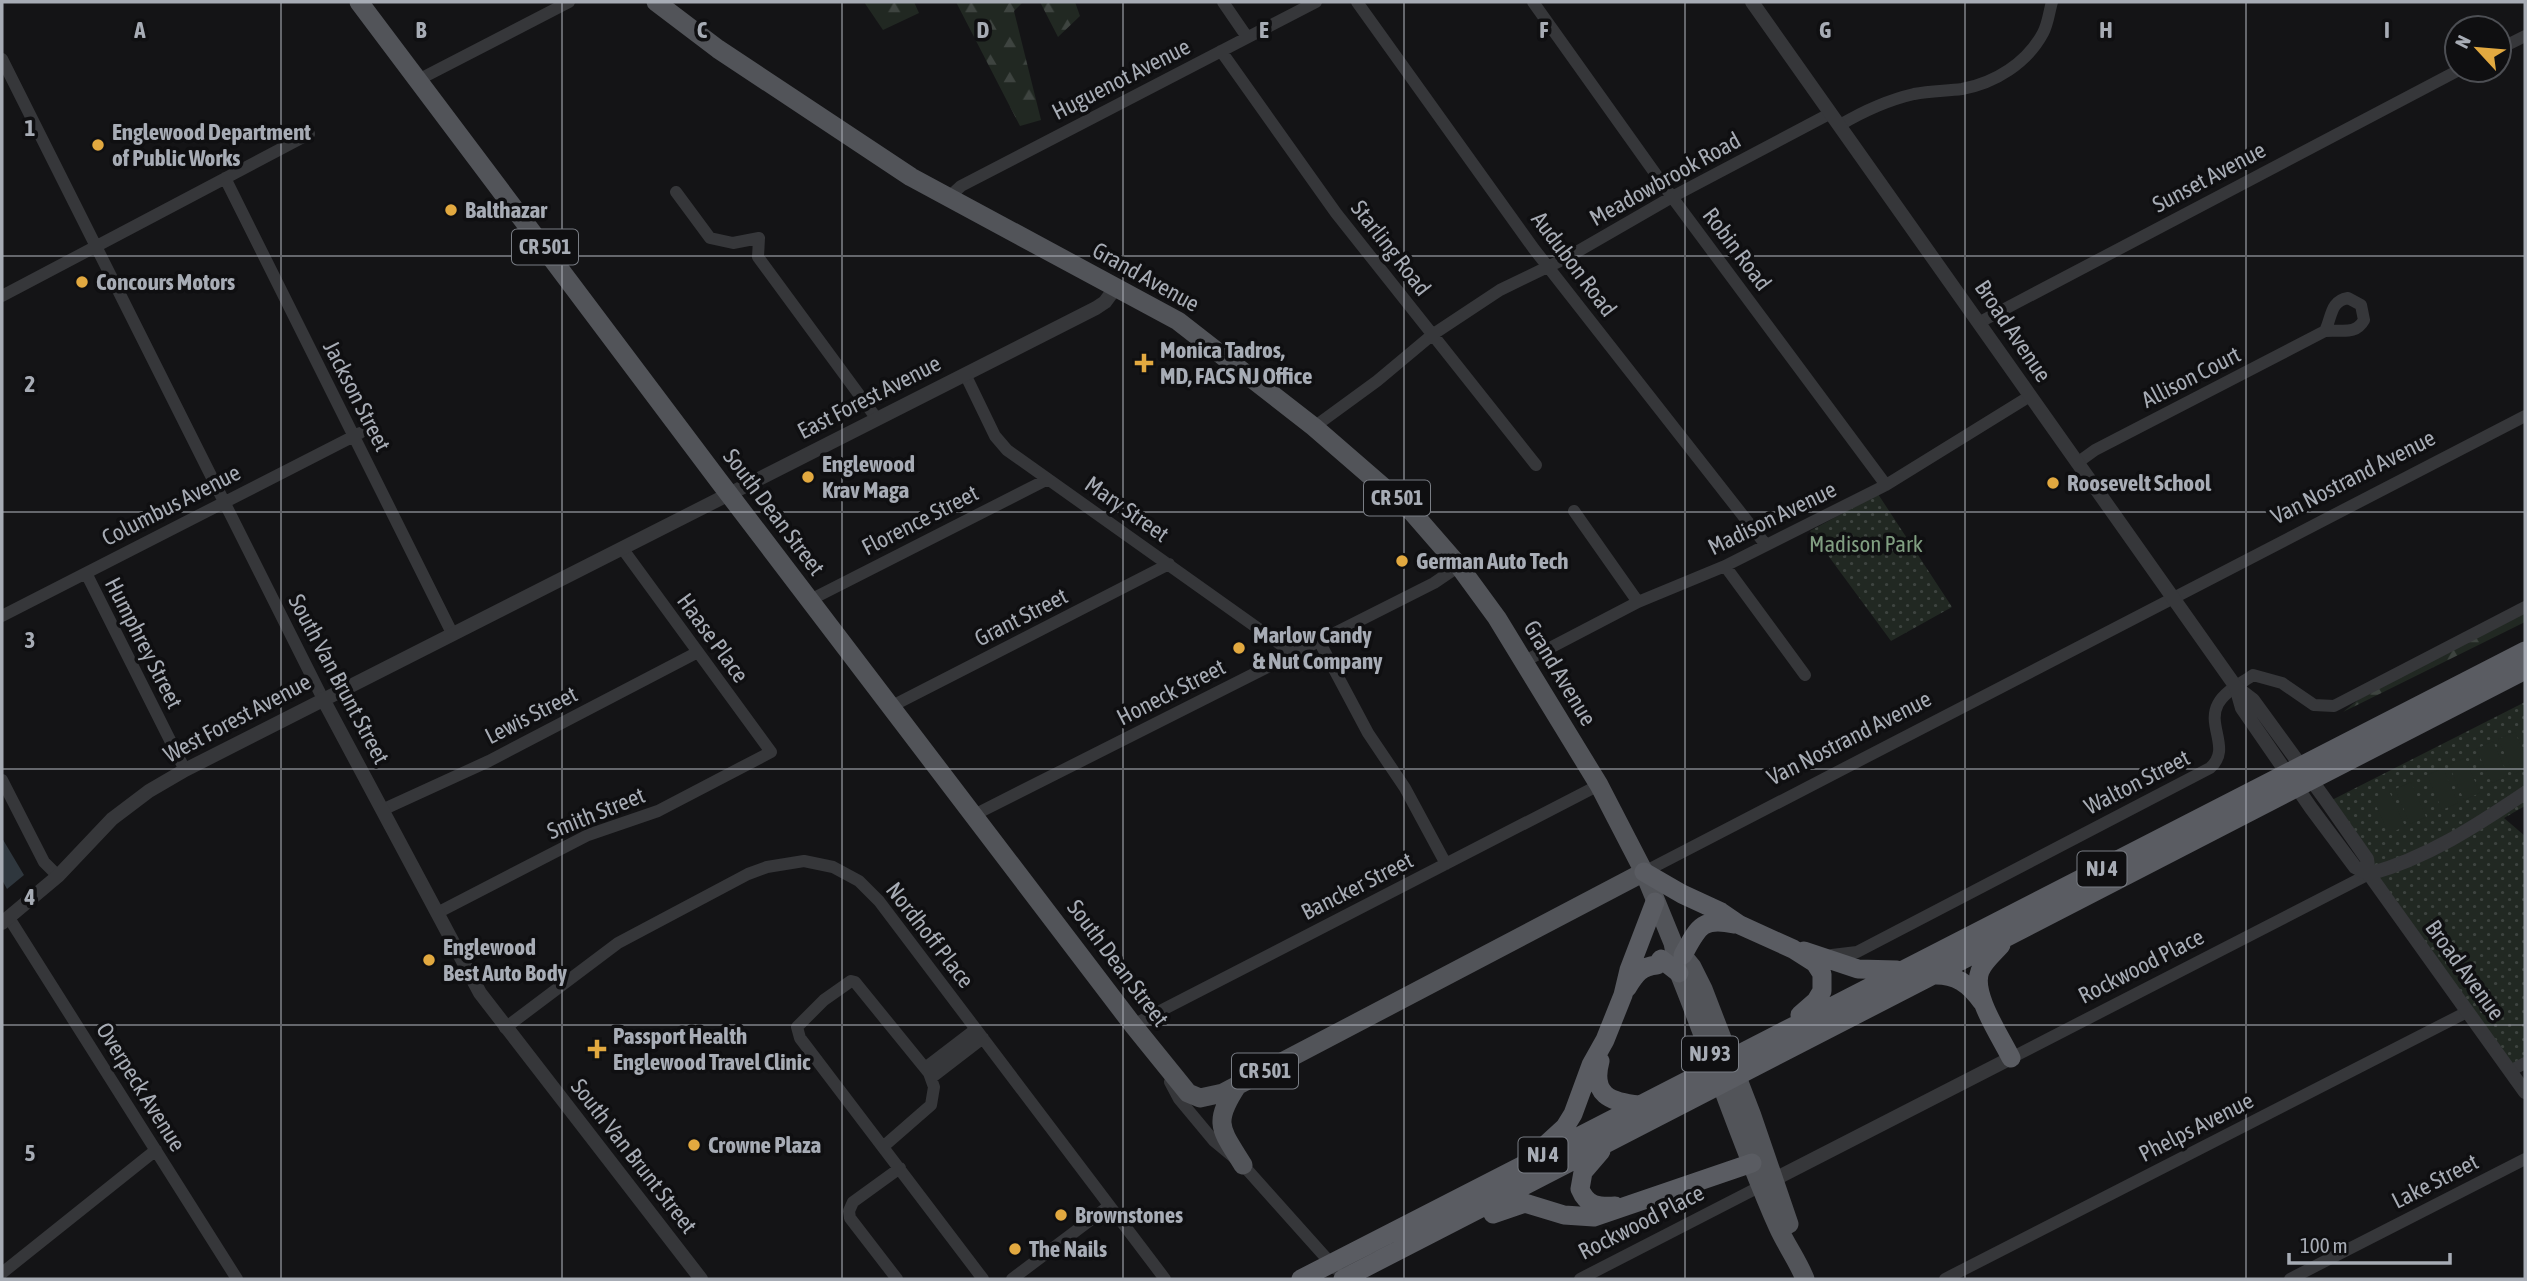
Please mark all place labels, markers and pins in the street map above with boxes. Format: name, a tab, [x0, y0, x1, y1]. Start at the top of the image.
place label: Englewood Department of Public Works	[112, 119, 311, 171]
marker: Englewood Department of Public Works	[90, 137, 106, 153]
place label: Balthazar	[465, 197, 548, 223]
marker: Balthazar	[443, 202, 459, 218]
place label: Concours Motors	[96, 269, 235, 295]
marker: Concours Motors	[74, 274, 90, 290]
place label: Monica Tadros, MD, FACS NJ Office	[1160, 337, 1313, 389]
marker: Monica Tadros, MD, FACS NJ Office	[1134, 353, 1154, 373]
place label: Englewood Krav Maga	[822, 451, 915, 503]
marker: Englewood Krav Maga	[800, 469, 816, 485]
place label: Roosevelt School	[2067, 470, 2212, 496]
marker: Roosevelt School	[2045, 475, 2061, 491]
place label: German Auto Tech	[1416, 548, 1568, 574]
marker: German Auto Tech	[1394, 553, 1410, 569]
place label: Marlow Candy & Nut Company	[1253, 622, 1383, 674]
marker: Marlow Candy & Nut Company	[1231, 640, 1247, 656]
place label: Englewood Best Auto Body	[443, 934, 568, 986]
marker: Englewood Best Auto Body	[421, 952, 437, 968]
place label: Passport Health Englewood Travel Clinic	[613, 1023, 811, 1075]
marker: Passport Health Englewood Travel Clinic	[587, 1039, 607, 1059]
place label: Crowne Plaza	[708, 1132, 822, 1158]
marker: Crowne Plaza	[686, 1137, 702, 1153]
place label: Brownstones	[1075, 1202, 1183, 1228]
marker: Brownstones	[1053, 1207, 1069, 1223]
place label: The Nails	[1029, 1236, 1107, 1262]
marker: The Nails	[1007, 1241, 1023, 1257]

